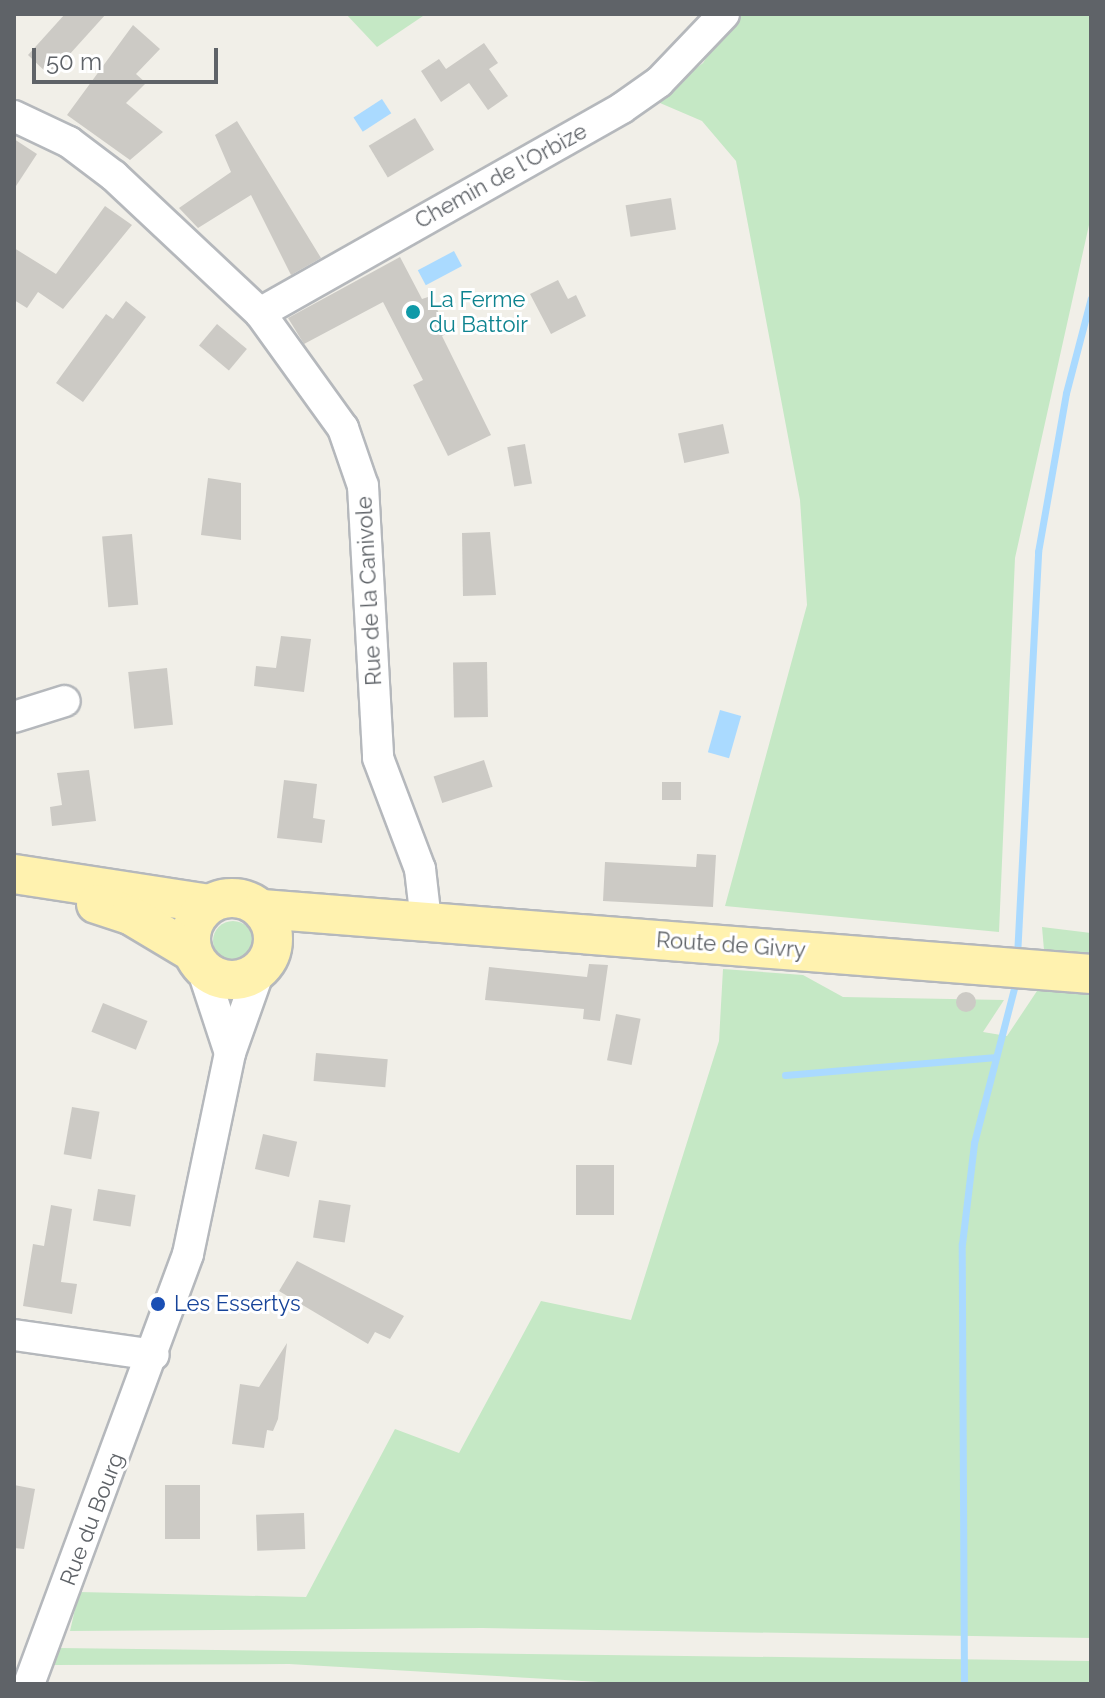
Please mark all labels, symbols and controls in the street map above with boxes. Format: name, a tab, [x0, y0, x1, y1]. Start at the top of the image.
scale bar	[36, 32, 222, 82]
text: 50 m	[46, 47, 102, 76]
street label: Chemin de l'Orbize	[410, 118, 592, 234]
place label: La Ferme du Battoir	[429, 286, 528, 338]
marker: La Ferme du Battoir	[404, 303, 422, 321]
street label: Rue de la Canivole	[351, 496, 387, 686]
street label: Route de Givry	[655, 927, 807, 963]
place label: Les Essertys	[174, 1291, 301, 1317]
marker: Les Essertys	[149, 1295, 167, 1313]
street label: Rue du Bourg	[55, 1449, 129, 1589]

